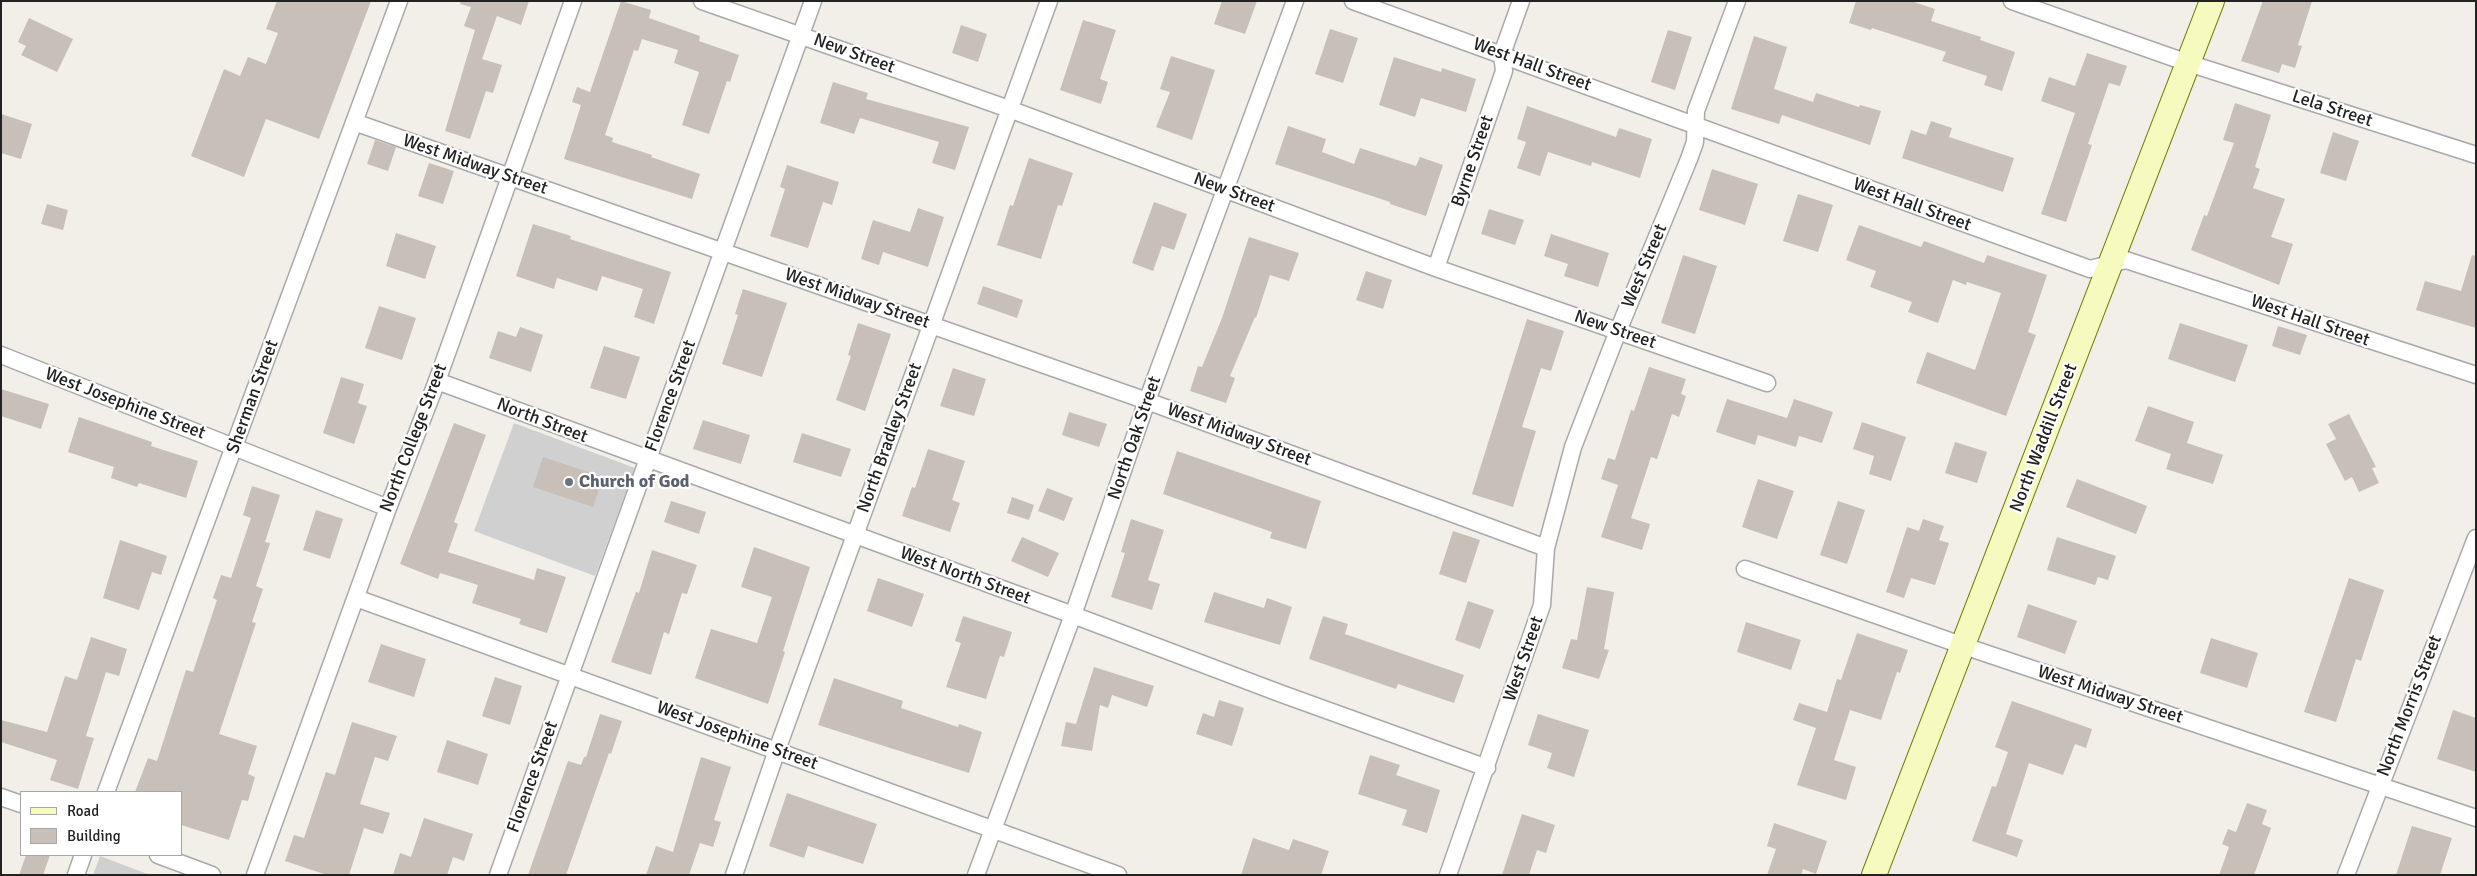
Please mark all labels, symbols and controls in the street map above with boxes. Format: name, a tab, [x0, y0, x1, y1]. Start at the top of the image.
street label: New Street	[810, 29, 898, 79]
street label: West Hall Street	[1470, 34, 1594, 96]
street label: Lela Street	[2289, 86, 2375, 132]
street label: Byrne Street	[1447, 112, 1499, 210]
street label: West Midway Street	[400, 130, 550, 200]
street label: New Street	[1190, 168, 1278, 218]
street label: West Hall Street	[1850, 174, 1974, 236]
street label: West Street	[1618, 221, 1672, 311]
street label: West Midway Street	[782, 264, 932, 334]
street label: West Hall Street	[2248, 291, 2372, 351]
street label: New Street	[1571, 306, 1659, 354]
street label: Sherman Street	[222, 337, 284, 457]
street label: Florence Street	[641, 337, 701, 455]
street label: North Bradley Street	[853, 360, 927, 516]
street label: North College Street	[376, 361, 452, 515]
street label: North Waddill Street	[2006, 361, 2082, 515]
street label: West Josephine Street	[42, 363, 208, 445]
street label: North Oak Street	[1104, 373, 1166, 503]
street label: North Street	[494, 394, 590, 448]
street label: West Midway Street	[1164, 399, 1314, 471]
place label: Church of God	[579, 471, 690, 493]
marker: Church of God	[563, 476, 575, 488]
street label: West North Street	[897, 542, 1033, 610]
street label: West Street	[1499, 614, 1549, 704]
street label: North Morris Street	[2373, 632, 2447, 780]
street label: West Midway Street	[2035, 661, 2185, 729]
street label: West Josephine Street	[653, 697, 821, 775]
street label: Florence Street	[503, 718, 563, 836]
legend	[20, 791, 182, 856]
text: Road	[67, 802, 99, 820]
text: Building	[67, 827, 121, 845]

